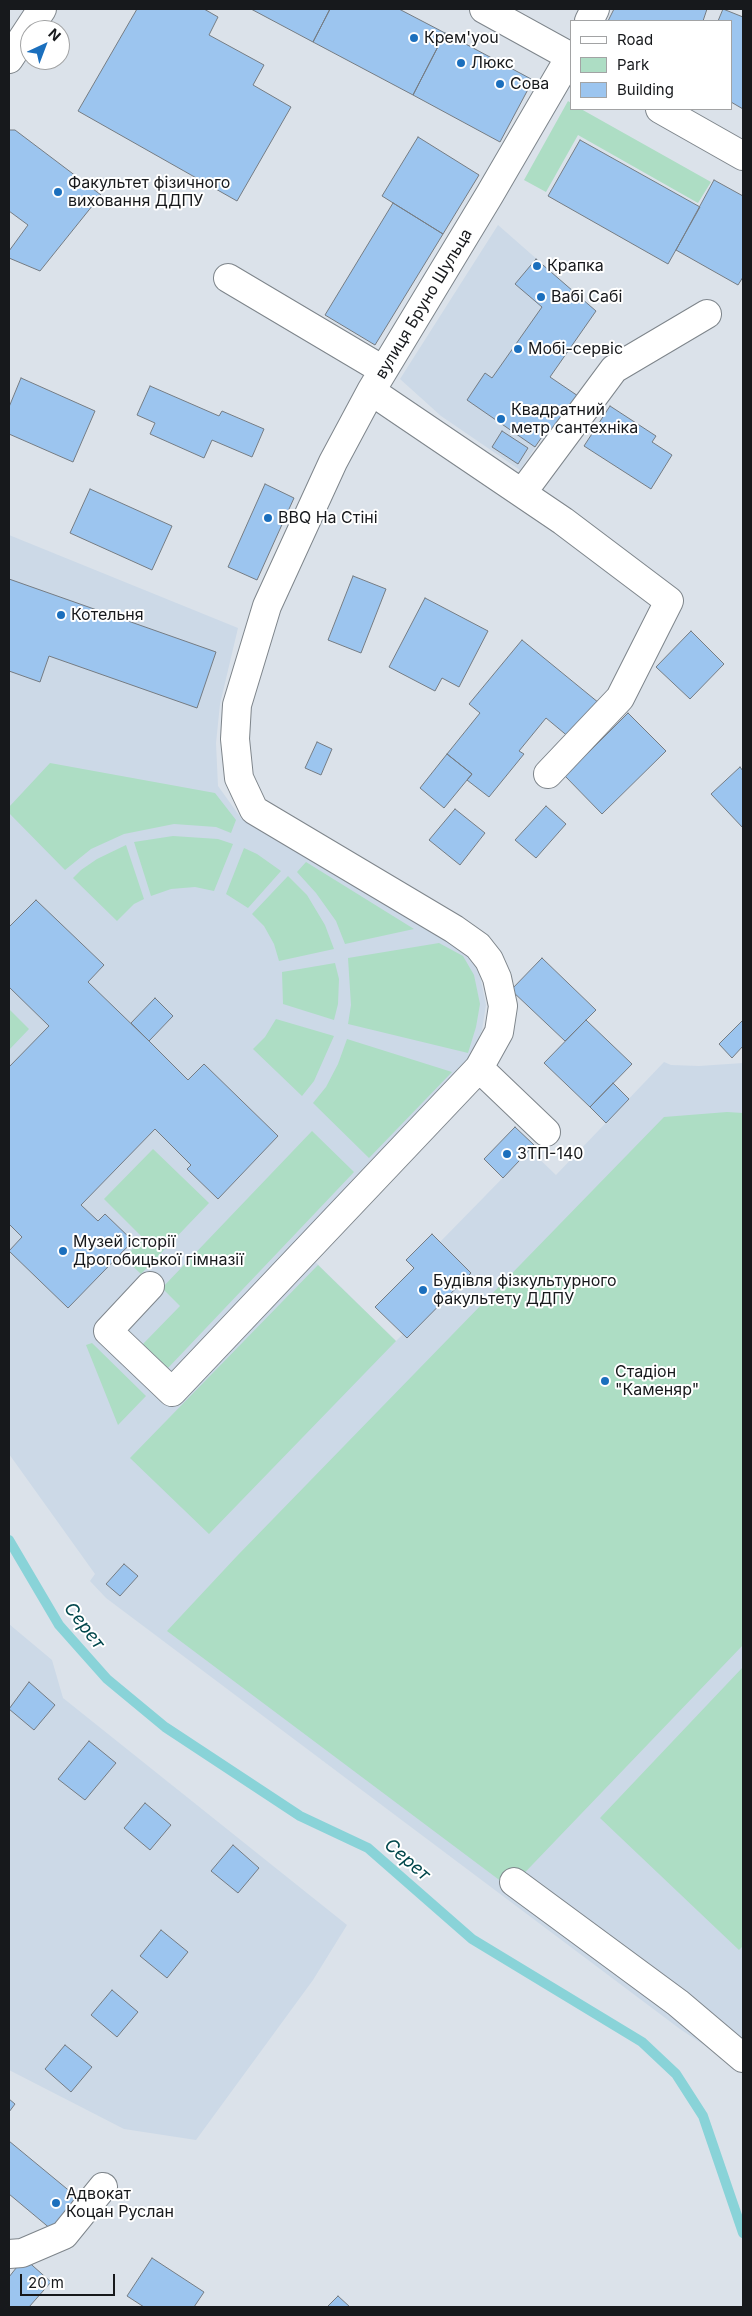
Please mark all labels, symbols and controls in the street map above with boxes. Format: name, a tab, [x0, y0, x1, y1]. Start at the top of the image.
north arrow	[20, 20, 70, 70]
legend	[570, 20, 732, 110]
text: N	[45, 25, 65, 44]
place label: Крем'you	[424, 28, 499, 48]
text: Road	[617, 30, 653, 49]
marker: Крем'you	[408, 32, 420, 44]
place label: Люкс	[471, 53, 514, 73]
text: Park	[617, 55, 649, 74]
marker: Люкс	[455, 57, 467, 69]
place label: Сова	[510, 74, 549, 94]
marker: Сова	[494, 78, 506, 90]
text: Building	[617, 80, 674, 99]
place label: Факультет фізичного виховання ДДПУ	[68, 173, 230, 211]
marker: Факультет фізичного виховання ДДПУ	[52, 186, 64, 198]
street label: вулиця Бруно Шульца	[372, 226, 476, 382]
place label: Крапка	[547, 256, 604, 276]
marker: Крапка	[531, 260, 543, 272]
place label: Вабі Сабі	[551, 287, 622, 307]
marker: Вабі Сабі	[535, 291, 547, 303]
place label: Мобі-сервіс	[528, 339, 623, 359]
marker: Мобі-сервіс	[512, 343, 524, 355]
place label: Квадратний метр сантехніка	[511, 400, 638, 438]
marker: Квадратний метр сантехніка	[495, 413, 507, 425]
place label: BBQ На Стіні	[278, 508, 378, 528]
marker: BBQ На Стіні	[262, 512, 274, 524]
place label: Котельня	[71, 605, 144, 625]
marker: Котельня	[55, 609, 67, 621]
place label: ЗТП-140	[517, 1144, 583, 1164]
marker: ЗТП-140	[501, 1148, 513, 1160]
place label: Музей історії Дрогобицької гімназії	[73, 1232, 244, 1270]
marker: Музей історії Дрогобицької гімназії	[57, 1245, 69, 1257]
place label: Будівля фізкультурного факультету ДДПУ	[433, 1271, 617, 1309]
marker: Будівля фізкультурного факультету ДДПУ	[417, 1284, 429, 1296]
place label: Стадіон "Каменяр"	[615, 1362, 699, 1400]
marker: Стадіон "Каменяр"	[599, 1375, 611, 1387]
water label: Серет	[59, 1598, 109, 1654]
water label: Серет	[380, 1834, 434, 1886]
place label: Адвокат Коцан Руслан	[66, 2184, 174, 2222]
marker: Адвокат Коцан Руслан	[50, 2197, 62, 2209]
scale bar	[22, 2264, 118, 2296]
text: 20 m	[28, 2273, 64, 2292]

